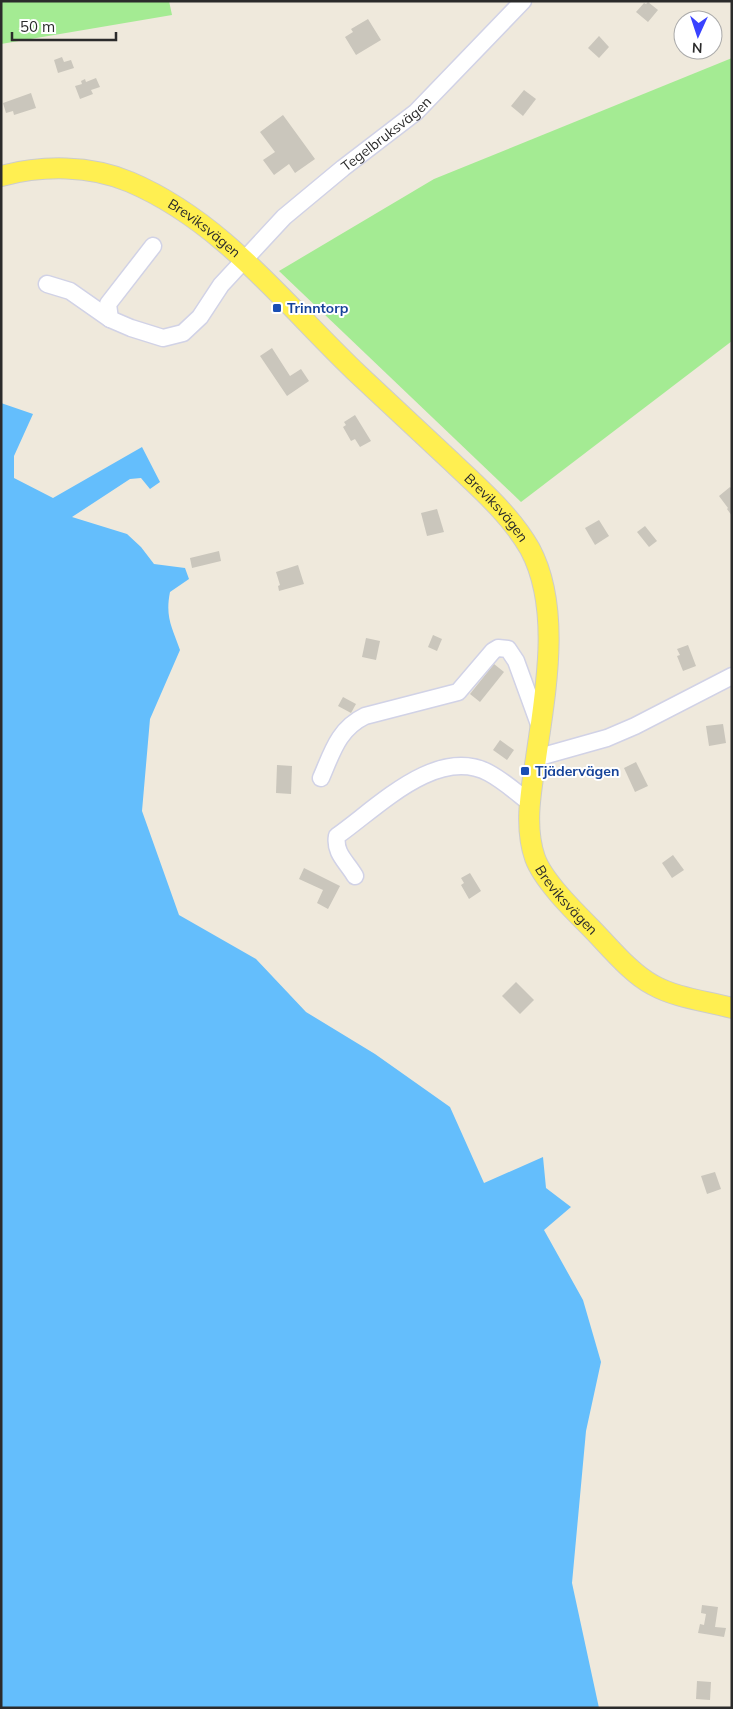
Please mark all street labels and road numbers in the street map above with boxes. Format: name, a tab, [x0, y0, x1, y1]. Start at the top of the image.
street label: Tegelbruksvägen	[338, 93, 435, 175]
street label: Breviksvägen	[165, 194, 244, 261]
street label: Breviksvägen	[461, 469, 532, 545]
street label: Breviksvägen	[531, 862, 602, 938]

